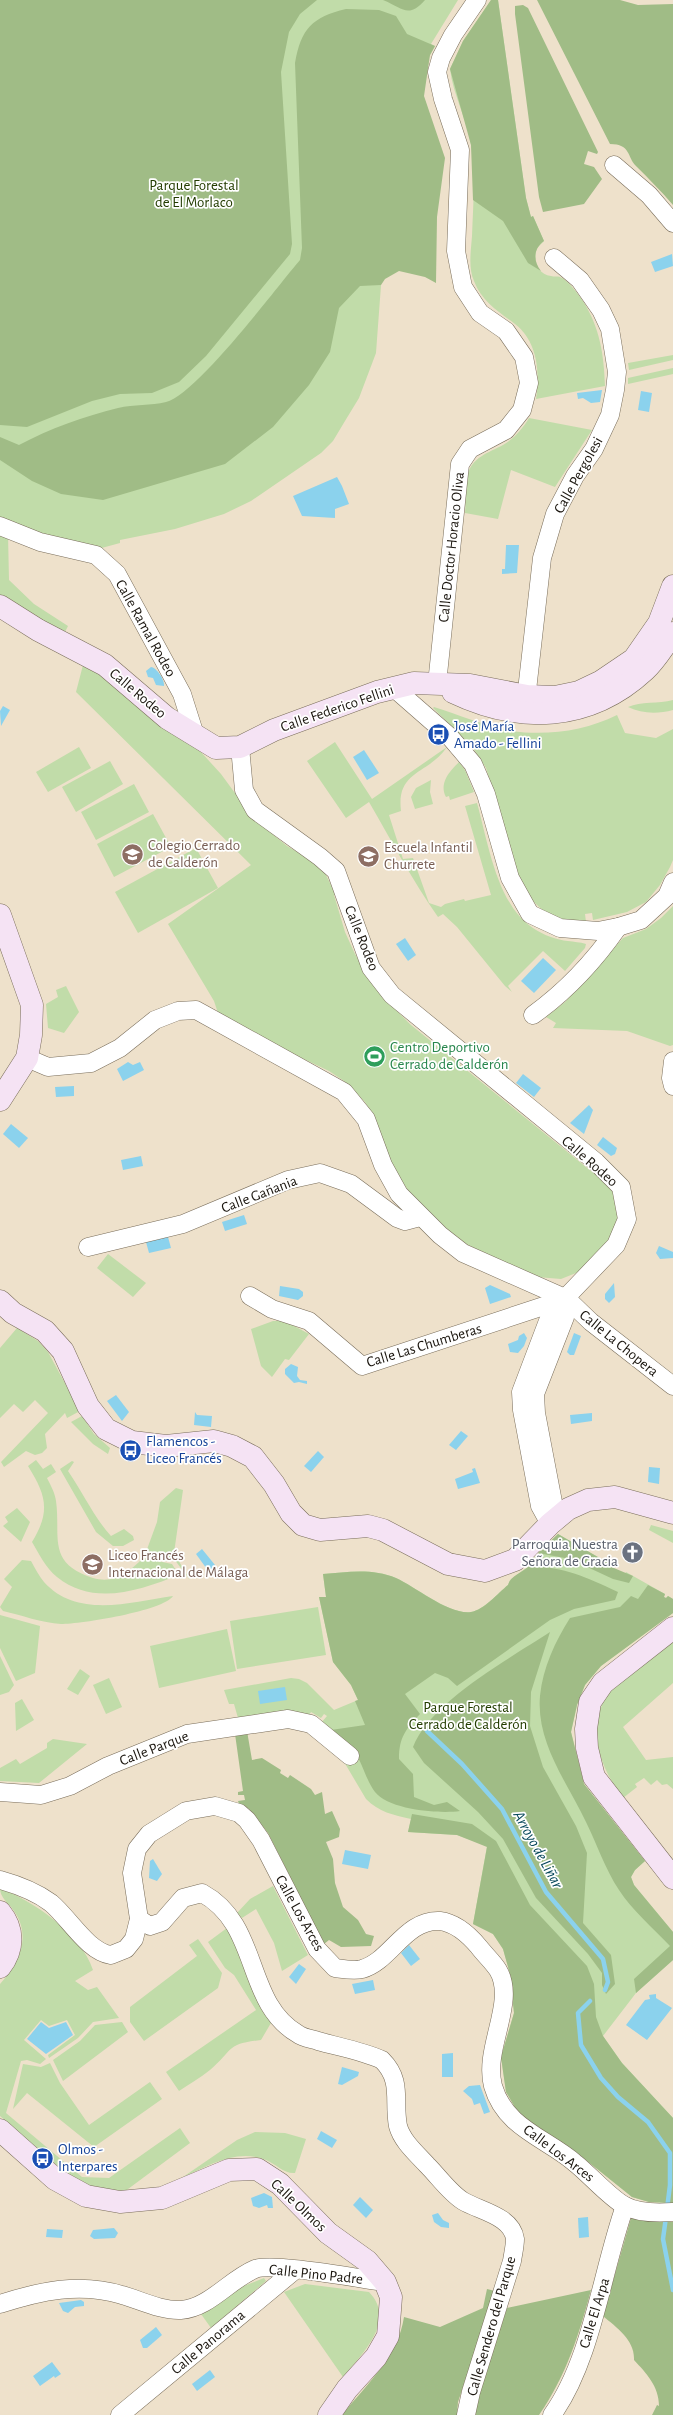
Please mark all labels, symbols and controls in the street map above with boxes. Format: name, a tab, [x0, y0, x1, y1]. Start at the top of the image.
park label: Parque Forestal de El Morlaco	[149, 178, 239, 210]
street label: Calle Pergolesi	[551, 434, 606, 516]
street label: Calle Doctor Horacio Oliva	[436, 471, 467, 623]
street label: Calle Ramal Rodeo	[113, 577, 178, 679]
street label: Calle Rodeo	[107, 666, 169, 721]
street label: Calle Federico Fellini	[279, 682, 396, 735]
place label: José María Amado - Fellini	[454, 719, 541, 751]
bus stop icon: José María Amado - Fellini	[426, 722, 452, 748]
place label: Colegio Cerrado de Calderón	[148, 838, 240, 870]
place label: Escuela Infantil Churrete	[384, 840, 473, 872]
school or university icon: Colegio Cerrado de Calderón	[120, 841, 146, 867]
school or university icon: Escuela Infantil Churrete	[355, 843, 381, 869]
street label: Calle Rodeo	[342, 904, 381, 973]
place label: Centro Deportivo Cerrado de Calderón	[390, 1040, 509, 1072]
sports icon: Centro Deportivo Cerrado de Calderón	[361, 1043, 387, 1069]
street label: Calle Rodeo	[559, 1133, 621, 1190]
street label: Calle Gañania	[219, 1173, 299, 1216]
street label: Calle La Chopera	[577, 1307, 661, 1380]
street label: Calle Las Chumberas	[365, 1321, 484, 1370]
place label: Flamencos - Liceo Francés	[146, 1434, 222, 1466]
bus stop icon: Flamencos - Liceo Francés	[118, 1437, 144, 1463]
place label: Parroquia Nuestra Señora de Gracia	[512, 1537, 618, 1569]
church icon: Parroquia Nuestra Señora de Gracia	[620, 1540, 646, 1566]
place label: Liceo Francés Internacional de Málaga	[108, 1548, 249, 1580]
school or university icon: Liceo Francés Internacional de Málaga	[80, 1551, 106, 1577]
park label: Parque Forestal Cerrado de Calderón	[409, 1700, 527, 1732]
street label: Calle Parque	[118, 1728, 191, 1769]
water label: Arroyo de Liñar	[510, 1807, 566, 1892]
street label: Calle Los Arces	[273, 1873, 327, 1954]
street label: Calle Los Arces	[520, 2122, 597, 2185]
place label: Olmos - Interpares	[58, 2142, 118, 2174]
bus stop icon: Olmos - Interpares	[30, 2145, 56, 2171]
street label: Calle Olmos	[268, 2176, 329, 2235]
street label: Calle Sendero del Parque	[464, 2255, 519, 2398]
street label: Calle Pino Padre	[268, 2262, 364, 2287]
street label: Calle El Arpa	[577, 2276, 612, 2350]
street label: Calle Panorama	[169, 2307, 248, 2377]

